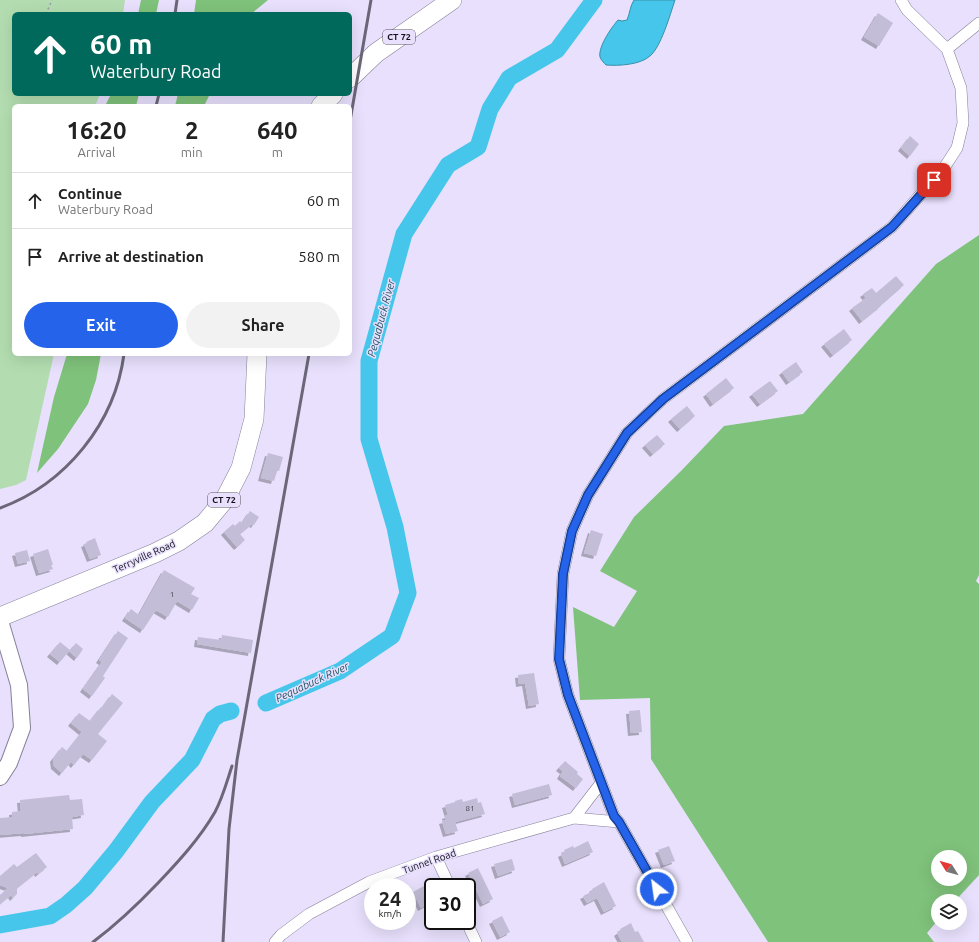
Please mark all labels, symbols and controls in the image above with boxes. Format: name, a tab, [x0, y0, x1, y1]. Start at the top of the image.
icon: ahead	[24, 28, 76, 80]
text: 60 m	[90, 28, 152, 59]
road number: CT 72	[383, 30, 415, 44]
text: Waterbury Road	[90, 61, 222, 81]
text: 16:20	[66, 117, 126, 144]
text: 2	[185, 117, 198, 144]
text: 640	[257, 117, 298, 144]
text: Arrival	[77, 145, 115, 159]
text: min	[181, 145, 203, 159]
text: m	[272, 145, 283, 159]
pin	[917, 163, 951, 197]
icon: arrive	[923, 169, 945, 191]
text: Continue	[58, 185, 122, 202]
icon: ahead	[24, 190, 46, 212]
text: 60 m	[307, 192, 340, 209]
text: Waterbury Road	[58, 202, 153, 216]
icon: arrive	[24, 246, 46, 268]
text: Arrive at destination	[58, 248, 204, 265]
text: 580 m	[298, 248, 340, 265]
water label: Pequabuck River	[365, 277, 397, 358]
button: Exit	[24, 302, 178, 348]
button: Share	[186, 302, 340, 348]
road number: CT 72	[208, 493, 240, 507]
street label: Terryville Road	[111, 538, 177, 575]
house number: 1	[170, 590, 174, 599]
water label: Pequabuck River	[273, 659, 351, 704]
house number: 81	[465, 804, 475, 813]
street label: Tunnel Road	[401, 847, 458, 876]
north arrow	[931, 850, 967, 886]
map controls	[931, 850, 967, 930]
position arrow	[636, 868, 678, 910]
speed limit sign: 30	[424, 878, 476, 930]
text: 24	[379, 887, 401, 910]
button: layers	[931, 894, 967, 930]
text: km/h	[378, 908, 402, 919]

